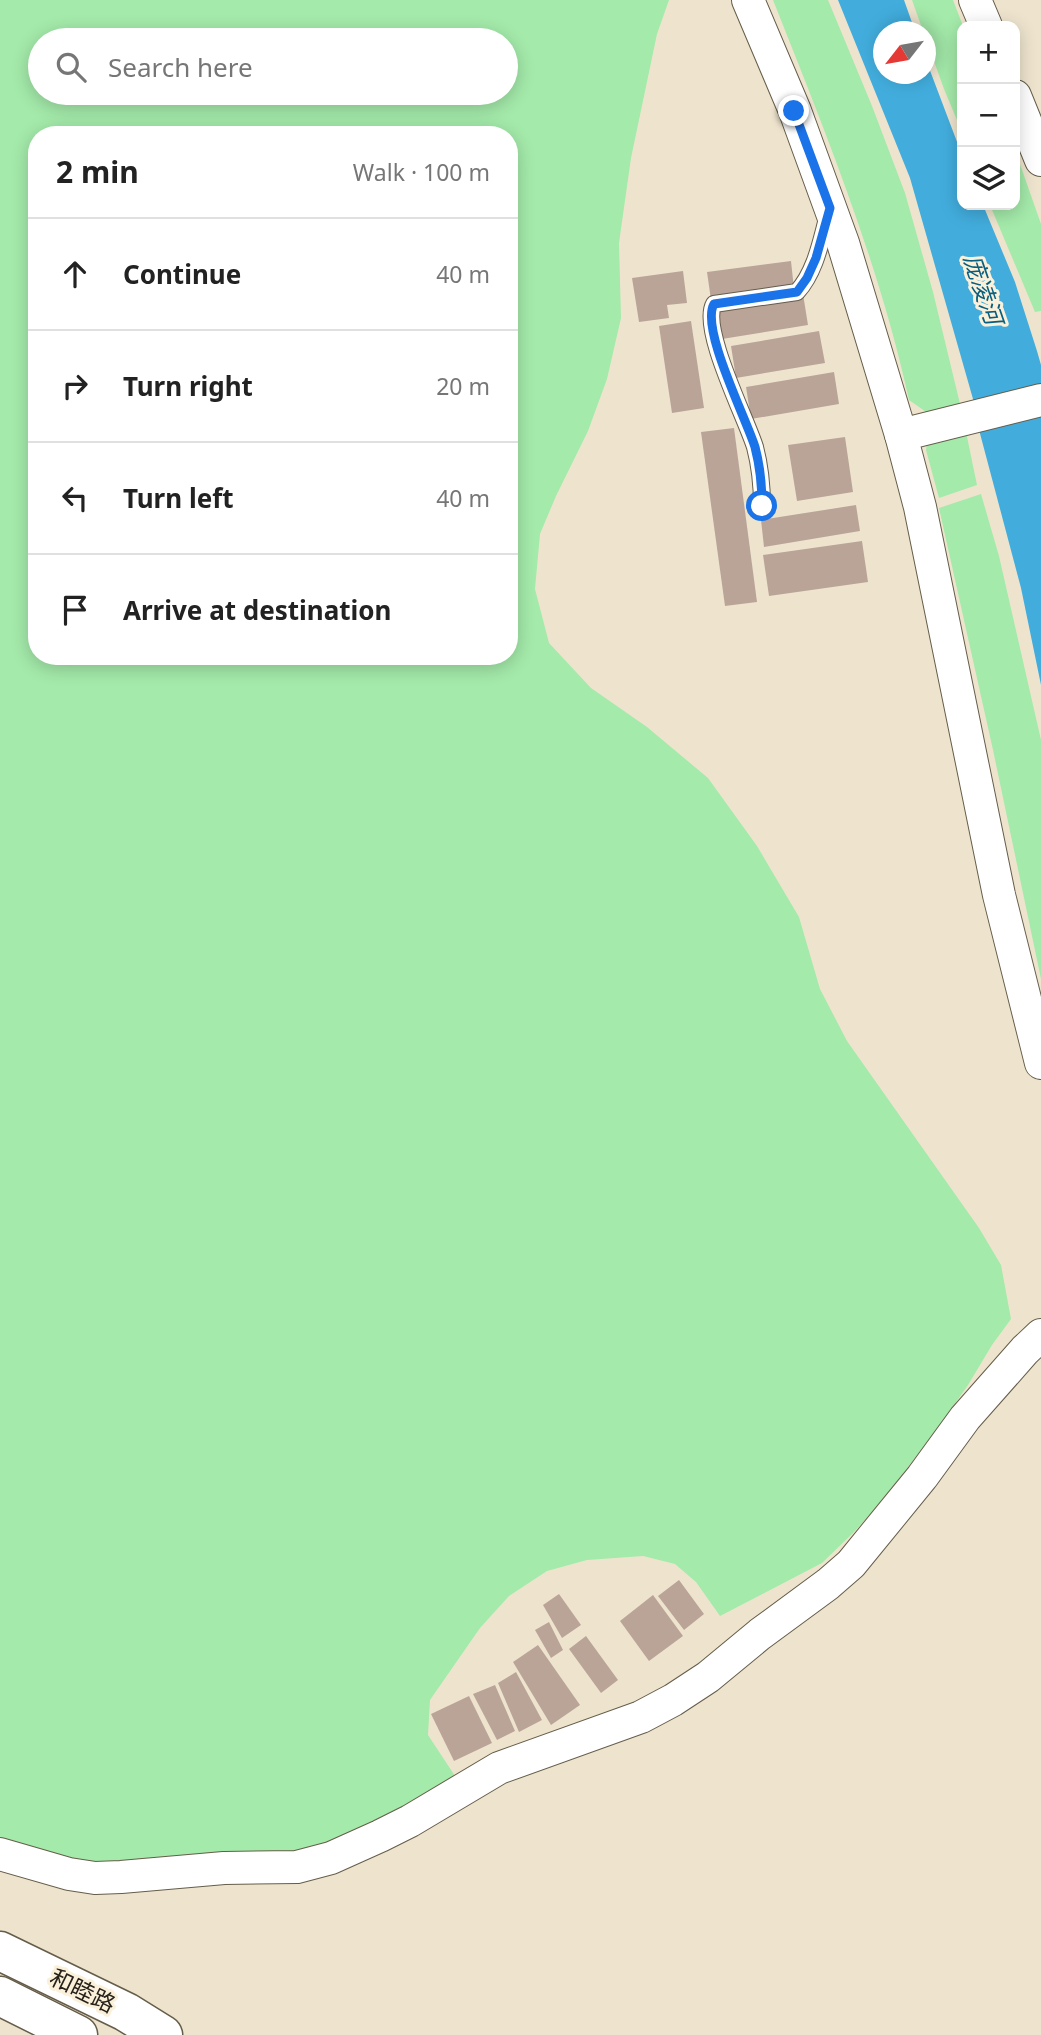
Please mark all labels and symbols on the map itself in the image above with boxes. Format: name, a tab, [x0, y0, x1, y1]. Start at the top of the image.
north arrow	[873, 21, 936, 84]
route end	[778, 95, 809, 126]
water label: 庞凌河	[957, 250, 1013, 332]
route start	[746, 490, 777, 521]
street label: 和睦路	[45, 1960, 121, 2020]

